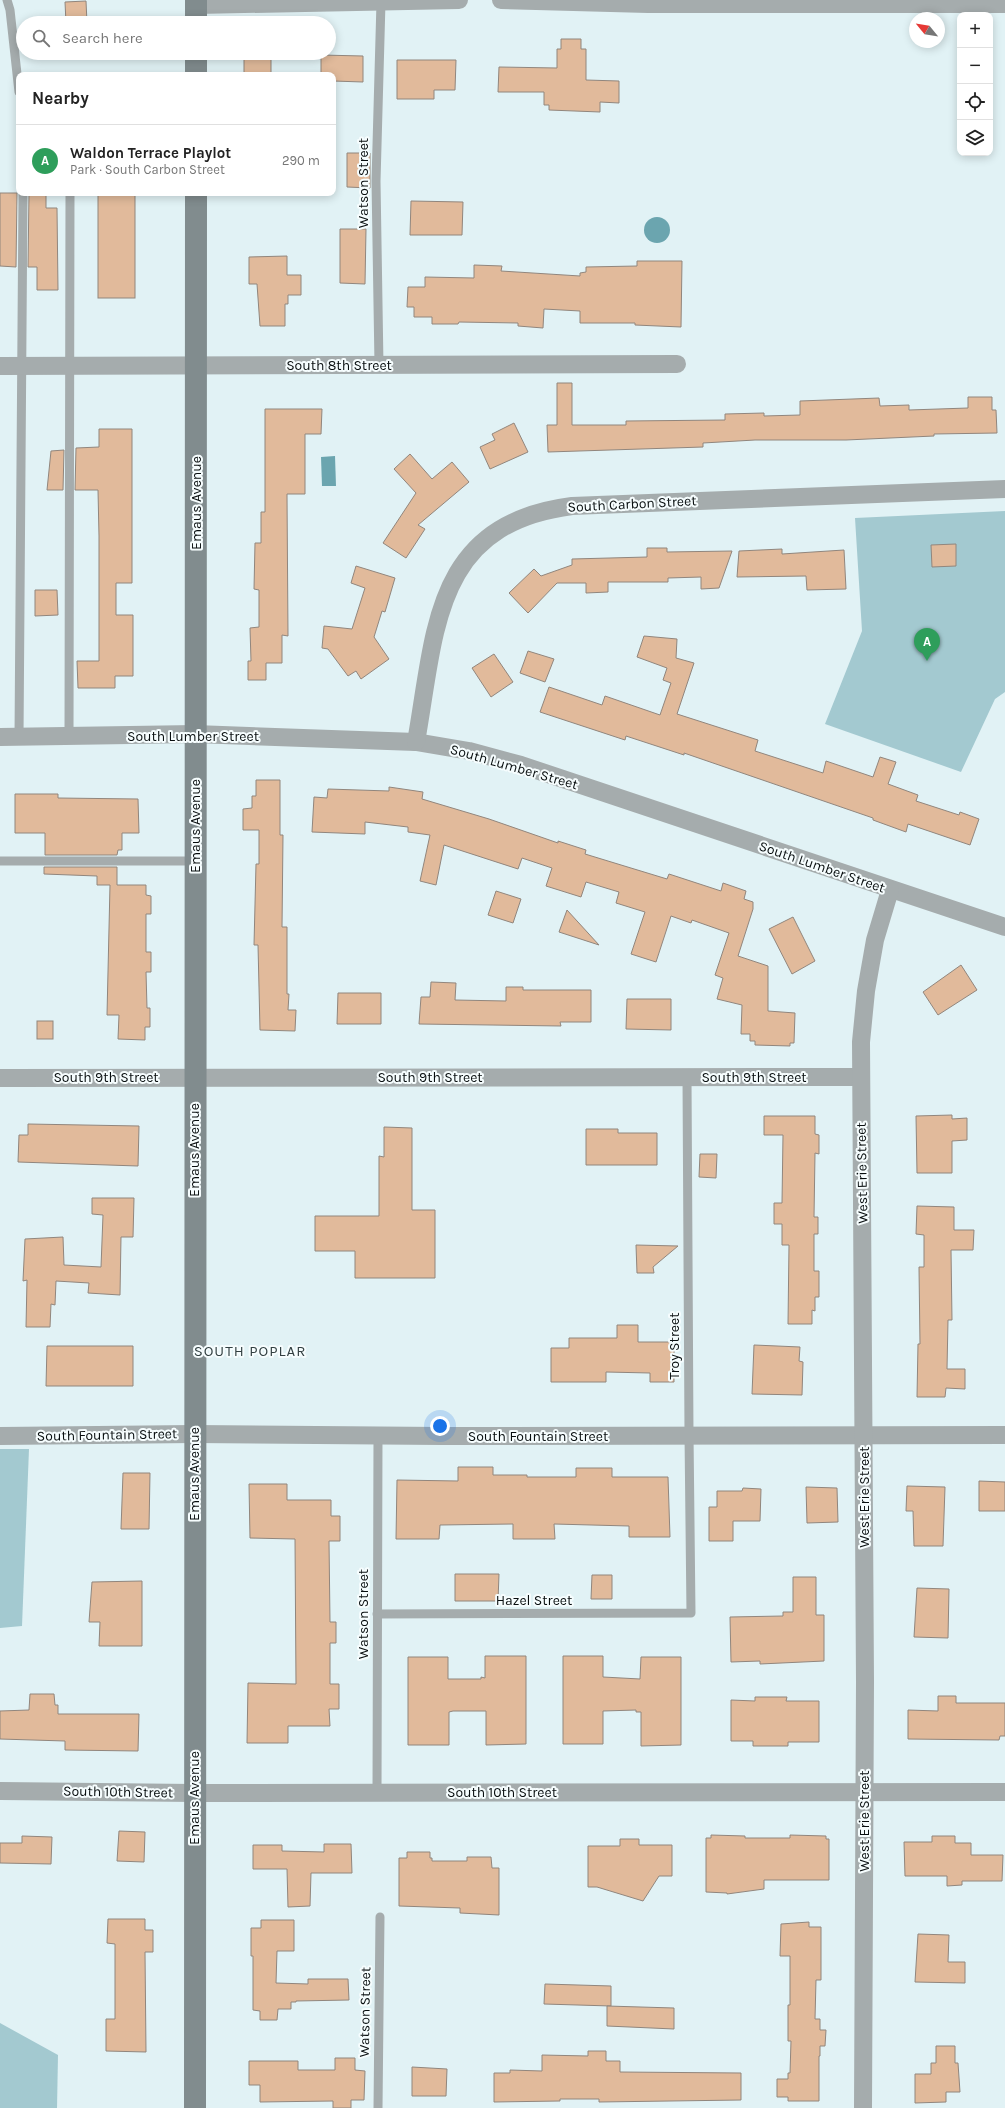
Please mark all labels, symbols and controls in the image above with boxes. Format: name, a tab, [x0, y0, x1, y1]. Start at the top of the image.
north arrow	[909, 12, 945, 48]
map controls	[957, 12, 993, 156]
button: +	[957, 12, 993, 48]
search box	[16, 16, 336, 60]
icon: search	[30, 27, 52, 49]
text: Search here	[62, 29, 143, 47]
button: −	[957, 48, 993, 84]
button: locate	[957, 84, 993, 120]
text: Nearby	[32, 88, 89, 108]
button: layers	[957, 120, 993, 156]
street label: Watson Street	[355, 138, 372, 228]
text: Waldon Terrace Playlot	[70, 144, 231, 162]
text: A	[41, 153, 49, 168]
text: 290 m	[282, 153, 320, 168]
text: Park · South Carbon Street	[70, 162, 225, 177]
street label: South 8th Street	[286, 357, 392, 374]
street label: Emaus Avenue	[188, 456, 205, 550]
street label: South Carbon Street	[567, 492, 697, 516]
pin: A	[914, 628, 940, 661]
street label: South Lumber Street	[127, 728, 259, 745]
street label: South Lumber Street	[448, 741, 580, 793]
street label: Emaus Avenue	[187, 779, 204, 873]
street label: South Lumber Street	[757, 837, 887, 897]
street label: South 9th Street	[53, 1069, 159, 1086]
street label: South 9th Street	[377, 1069, 483, 1086]
street label: South 9th Street	[701, 1069, 807, 1086]
street label: Emaus Avenue	[186, 1103, 203, 1197]
street label: West Erie Street	[853, 1122, 871, 1224]
street label: Troy Street	[666, 1313, 683, 1379]
district label: SOUTH POPLAR	[194, 1342, 306, 1360]
your location	[430, 1416, 450, 1436]
street label: South Fountain Street	[37, 1425, 177, 1445]
street label: Emaus Avenue	[186, 1427, 203, 1521]
street label: South Fountain Street	[468, 1428, 608, 1445]
street label: West Erie Street	[856, 1446, 873, 1548]
street label: Watson Street	[355, 1569, 372, 1659]
street label: Hazel Street	[496, 1592, 572, 1609]
street label: Emaus Avenue	[186, 1751, 203, 1845]
street label: West Erie Street	[856, 1770, 873, 1872]
street label: South 10th Street	[63, 1783, 173, 1801]
street label: South 10th Street	[447, 1784, 557, 1801]
street label: Watson Street	[356, 1967, 374, 2057]

